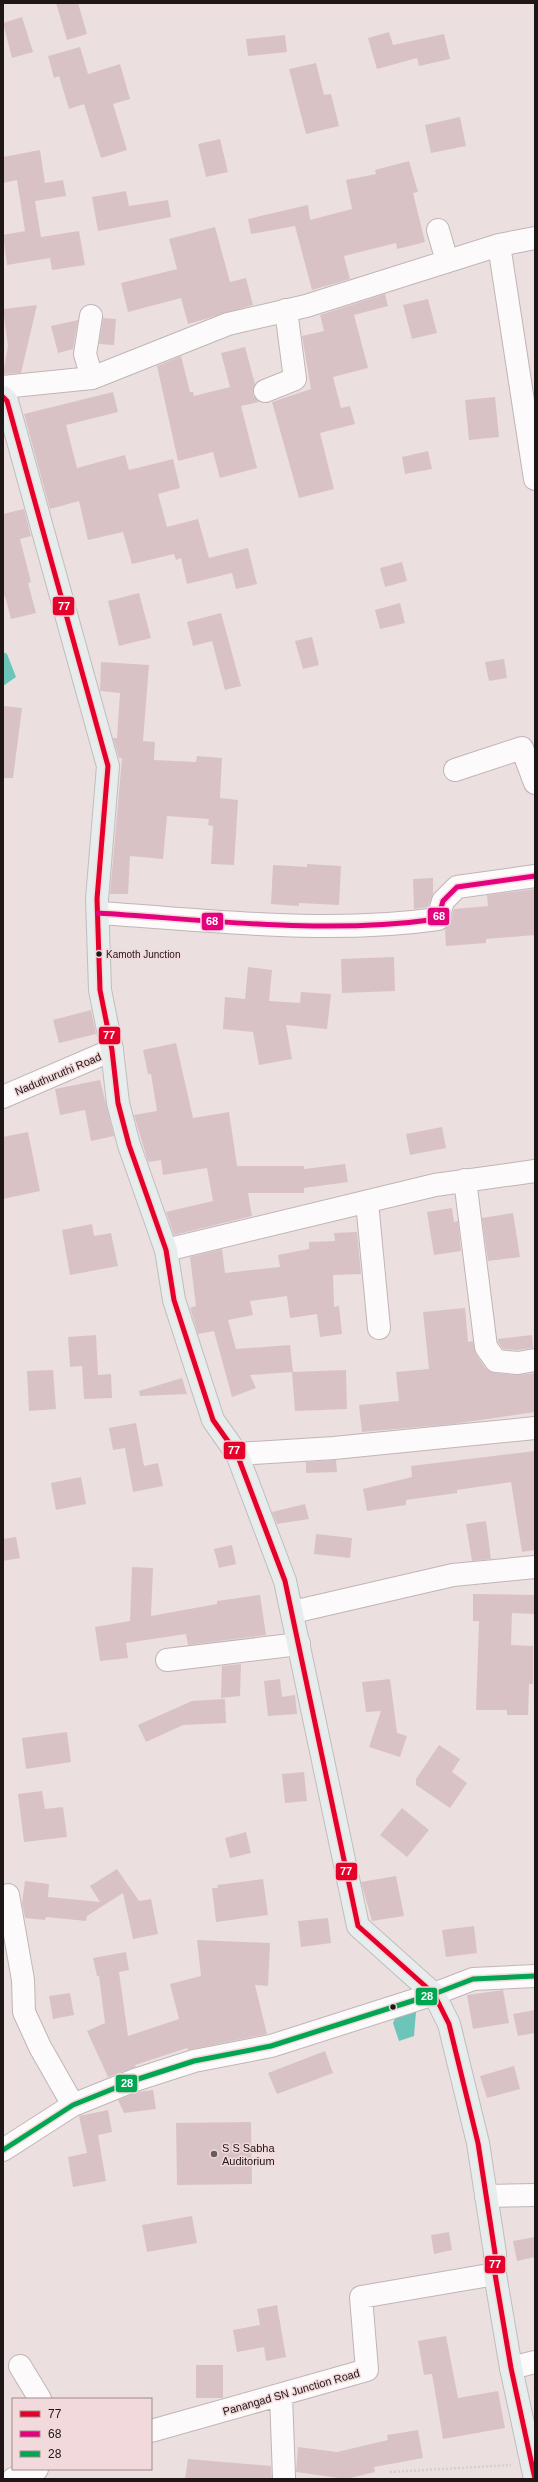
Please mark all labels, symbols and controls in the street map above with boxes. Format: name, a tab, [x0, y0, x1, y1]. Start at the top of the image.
line badge: 77	[52, 596, 75, 616]
text: 77	[58, 600, 70, 612]
line badge: 68	[427, 907, 450, 926]
text: 68	[433, 910, 445, 922]
line badge: 68	[201, 912, 224, 931]
text: 68	[206, 915, 218, 927]
marker: Kamoth Junction	[94, 949, 104, 959]
place label: Kamoth Junction	[106, 949, 181, 960]
line badge: 77	[98, 1026, 121, 1045]
text: 77	[103, 1029, 115, 1041]
street label: Naduthuruthi Road	[13, 1050, 103, 1098]
line badge: 77	[223, 1441, 246, 1460]
text: 77	[228, 1444, 240, 1456]
line badge: 77	[335, 1862, 358, 1881]
text: 77	[340, 1865, 352, 1877]
line badge: 28	[415, 1987, 438, 2006]
text: 28	[421, 1990, 433, 2002]
unlabelled marker	[388, 2002, 398, 2012]
line badge: 28	[115, 2074, 138, 2093]
text: 28	[121, 2077, 133, 2089]
place label: S S Sabha Auditorium	[222, 2142, 275, 2167]
marker: S S Sabha Auditorium	[209, 2149, 219, 2159]
line badge: 77	[484, 2255, 506, 2274]
text: 77	[489, 2258, 501, 2270]
street label: Panangad SN Junction Road	[221, 2367, 361, 2417]
legend	[12, 2398, 152, 2470]
text: 77	[48, 2407, 62, 2421]
text: 68	[48, 2427, 62, 2441]
text: 28	[48, 2447, 62, 2461]

